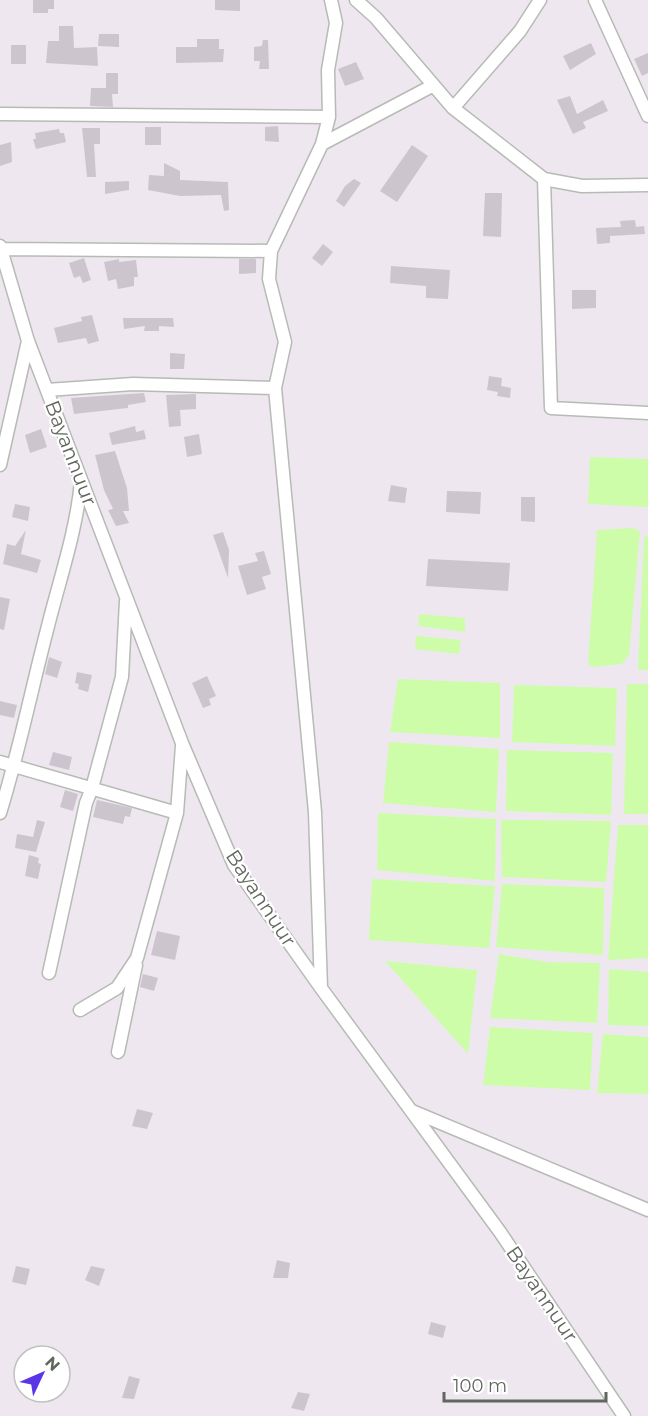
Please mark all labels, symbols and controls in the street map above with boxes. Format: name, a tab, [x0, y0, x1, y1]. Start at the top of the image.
street label: Bayannuur	[40, 397, 102, 509]
street label: Bayannuur	[221, 845, 301, 951]
street label: Bayannuur	[501, 1241, 583, 1347]
north arrow	[12, 1344, 72, 1404]
text: N	[41, 1353, 64, 1375]
scale bar	[444, 1365, 606, 1403]
text: 100 m	[453, 1375, 507, 1397]

